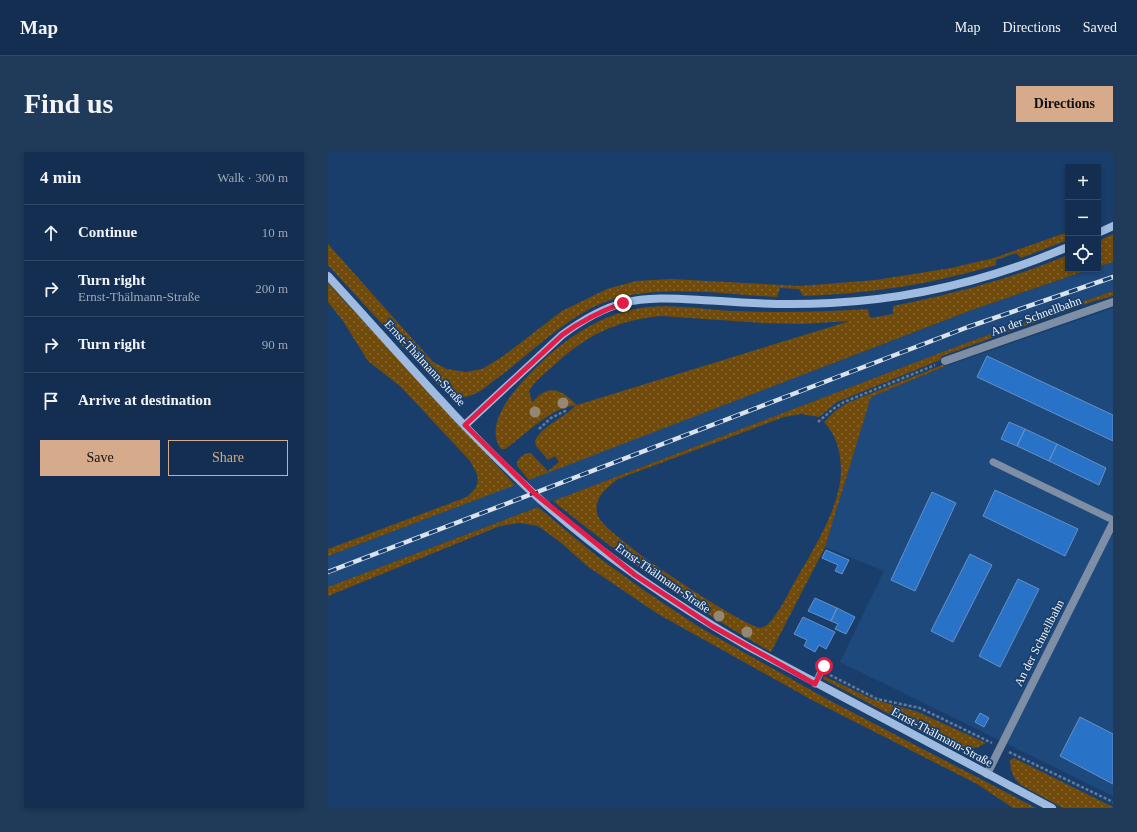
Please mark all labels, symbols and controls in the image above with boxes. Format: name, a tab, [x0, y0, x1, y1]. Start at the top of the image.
text: Map	[20, 17, 58, 38]
text: Map	[955, 20, 980, 35]
text: Directions	[1002, 20, 1061, 35]
text: Saved	[1083, 20, 1117, 35]
button: Directions	[1016, 86, 1113, 122]
text: Find us	[24, 88, 114, 119]
map controls	[1065, 164, 1101, 272]
button: +	[1065, 164, 1101, 200]
text: 4 min	[40, 168, 81, 187]
text: Walk · 300 m	[217, 170, 288, 185]
button: −	[1065, 200, 1101, 236]
icon: ahead	[40, 222, 62, 244]
text: Continue	[78, 224, 137, 240]
text: 10 m	[262, 225, 288, 240]
button: locate	[1065, 236, 1101, 272]
text: Turn right	[78, 272, 145, 288]
icon: right	[40, 278, 62, 300]
text: 200 m	[255, 281, 288, 296]
text: Ernst-Thälmann-Straße	[78, 289, 200, 304]
street label: An der Schnellbahn	[989, 293, 1083, 339]
route end	[614, 294, 632, 312]
street label: Ernst-Thälmann-Straße	[381, 317, 469, 409]
icon: right	[40, 334, 62, 356]
text: Turn right	[78, 336, 145, 352]
text: 90 m	[262, 337, 288, 352]
icon: arrive	[40, 390, 62, 412]
text: Arrive at destination	[78, 392, 211, 408]
button: Save	[40, 440, 160, 476]
button: Share	[168, 440, 288, 476]
street label: Ernst-Thälmann-Straße	[613, 540, 713, 616]
street label: An der Schnellbahn	[1011, 597, 1067, 689]
route start	[815, 657, 833, 675]
street label: Ernst-Thälmann-Straße	[889, 704, 995, 770]

